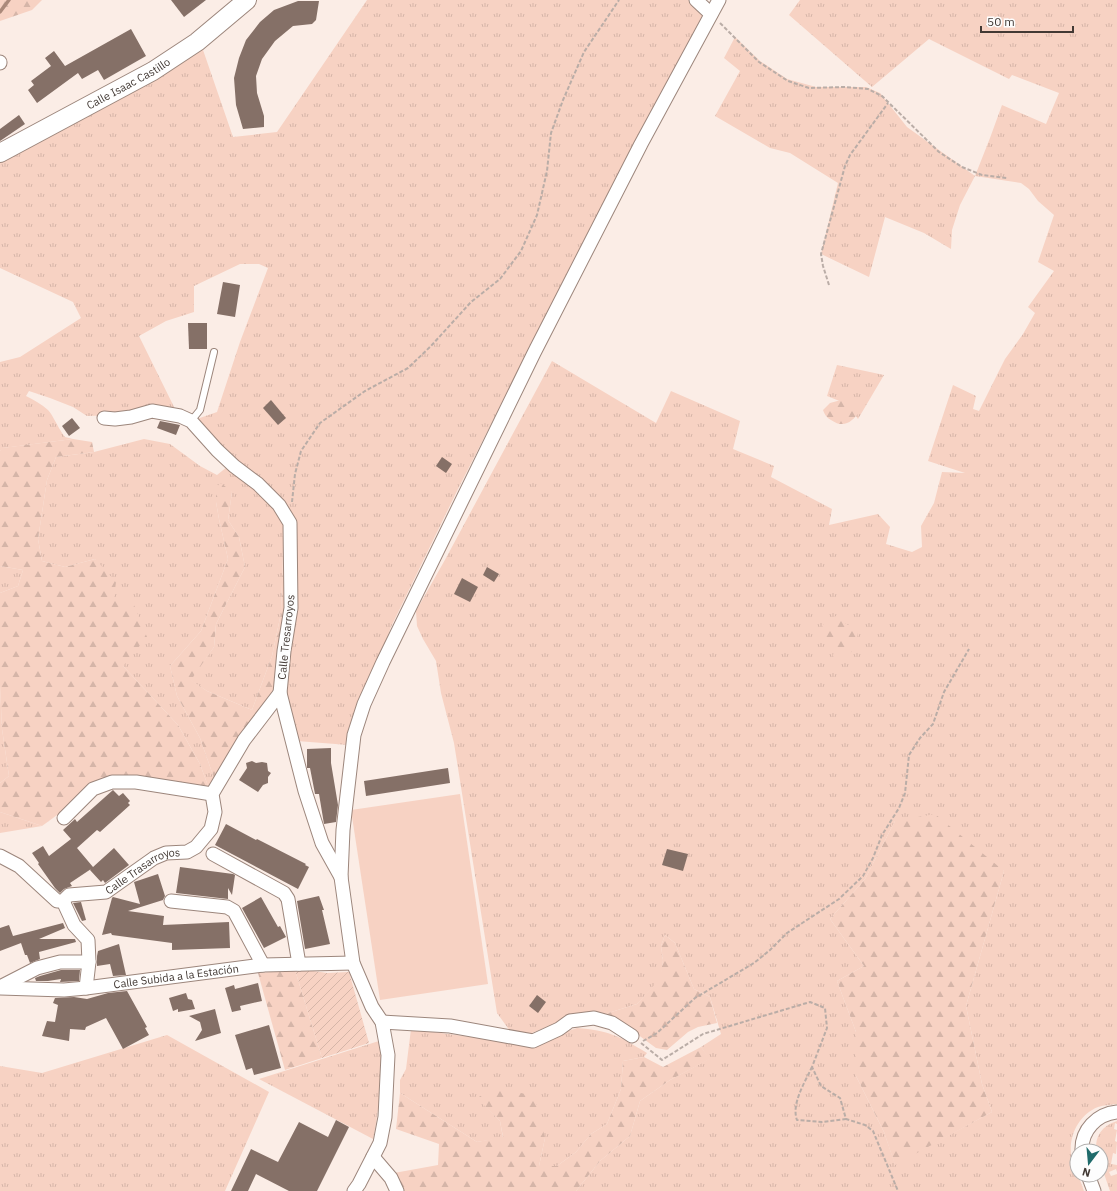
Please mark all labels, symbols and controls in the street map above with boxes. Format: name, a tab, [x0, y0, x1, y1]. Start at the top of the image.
scale bar	[981, 8, 1073, 34]
text: 50 m	[987, 14, 1015, 29]
street label: Calle Isaac Castillo	[84, 55, 173, 112]
street label: Calle Tresarroyos	[275, 594, 297, 680]
street label: Calle Trasarroyos	[102, 845, 180, 897]
street label: Calle Subida a la Estación	[113, 961, 240, 991]
north arrow	[1069, 1143, 1109, 1183]
text: N	[1080, 1165, 1092, 1180]

